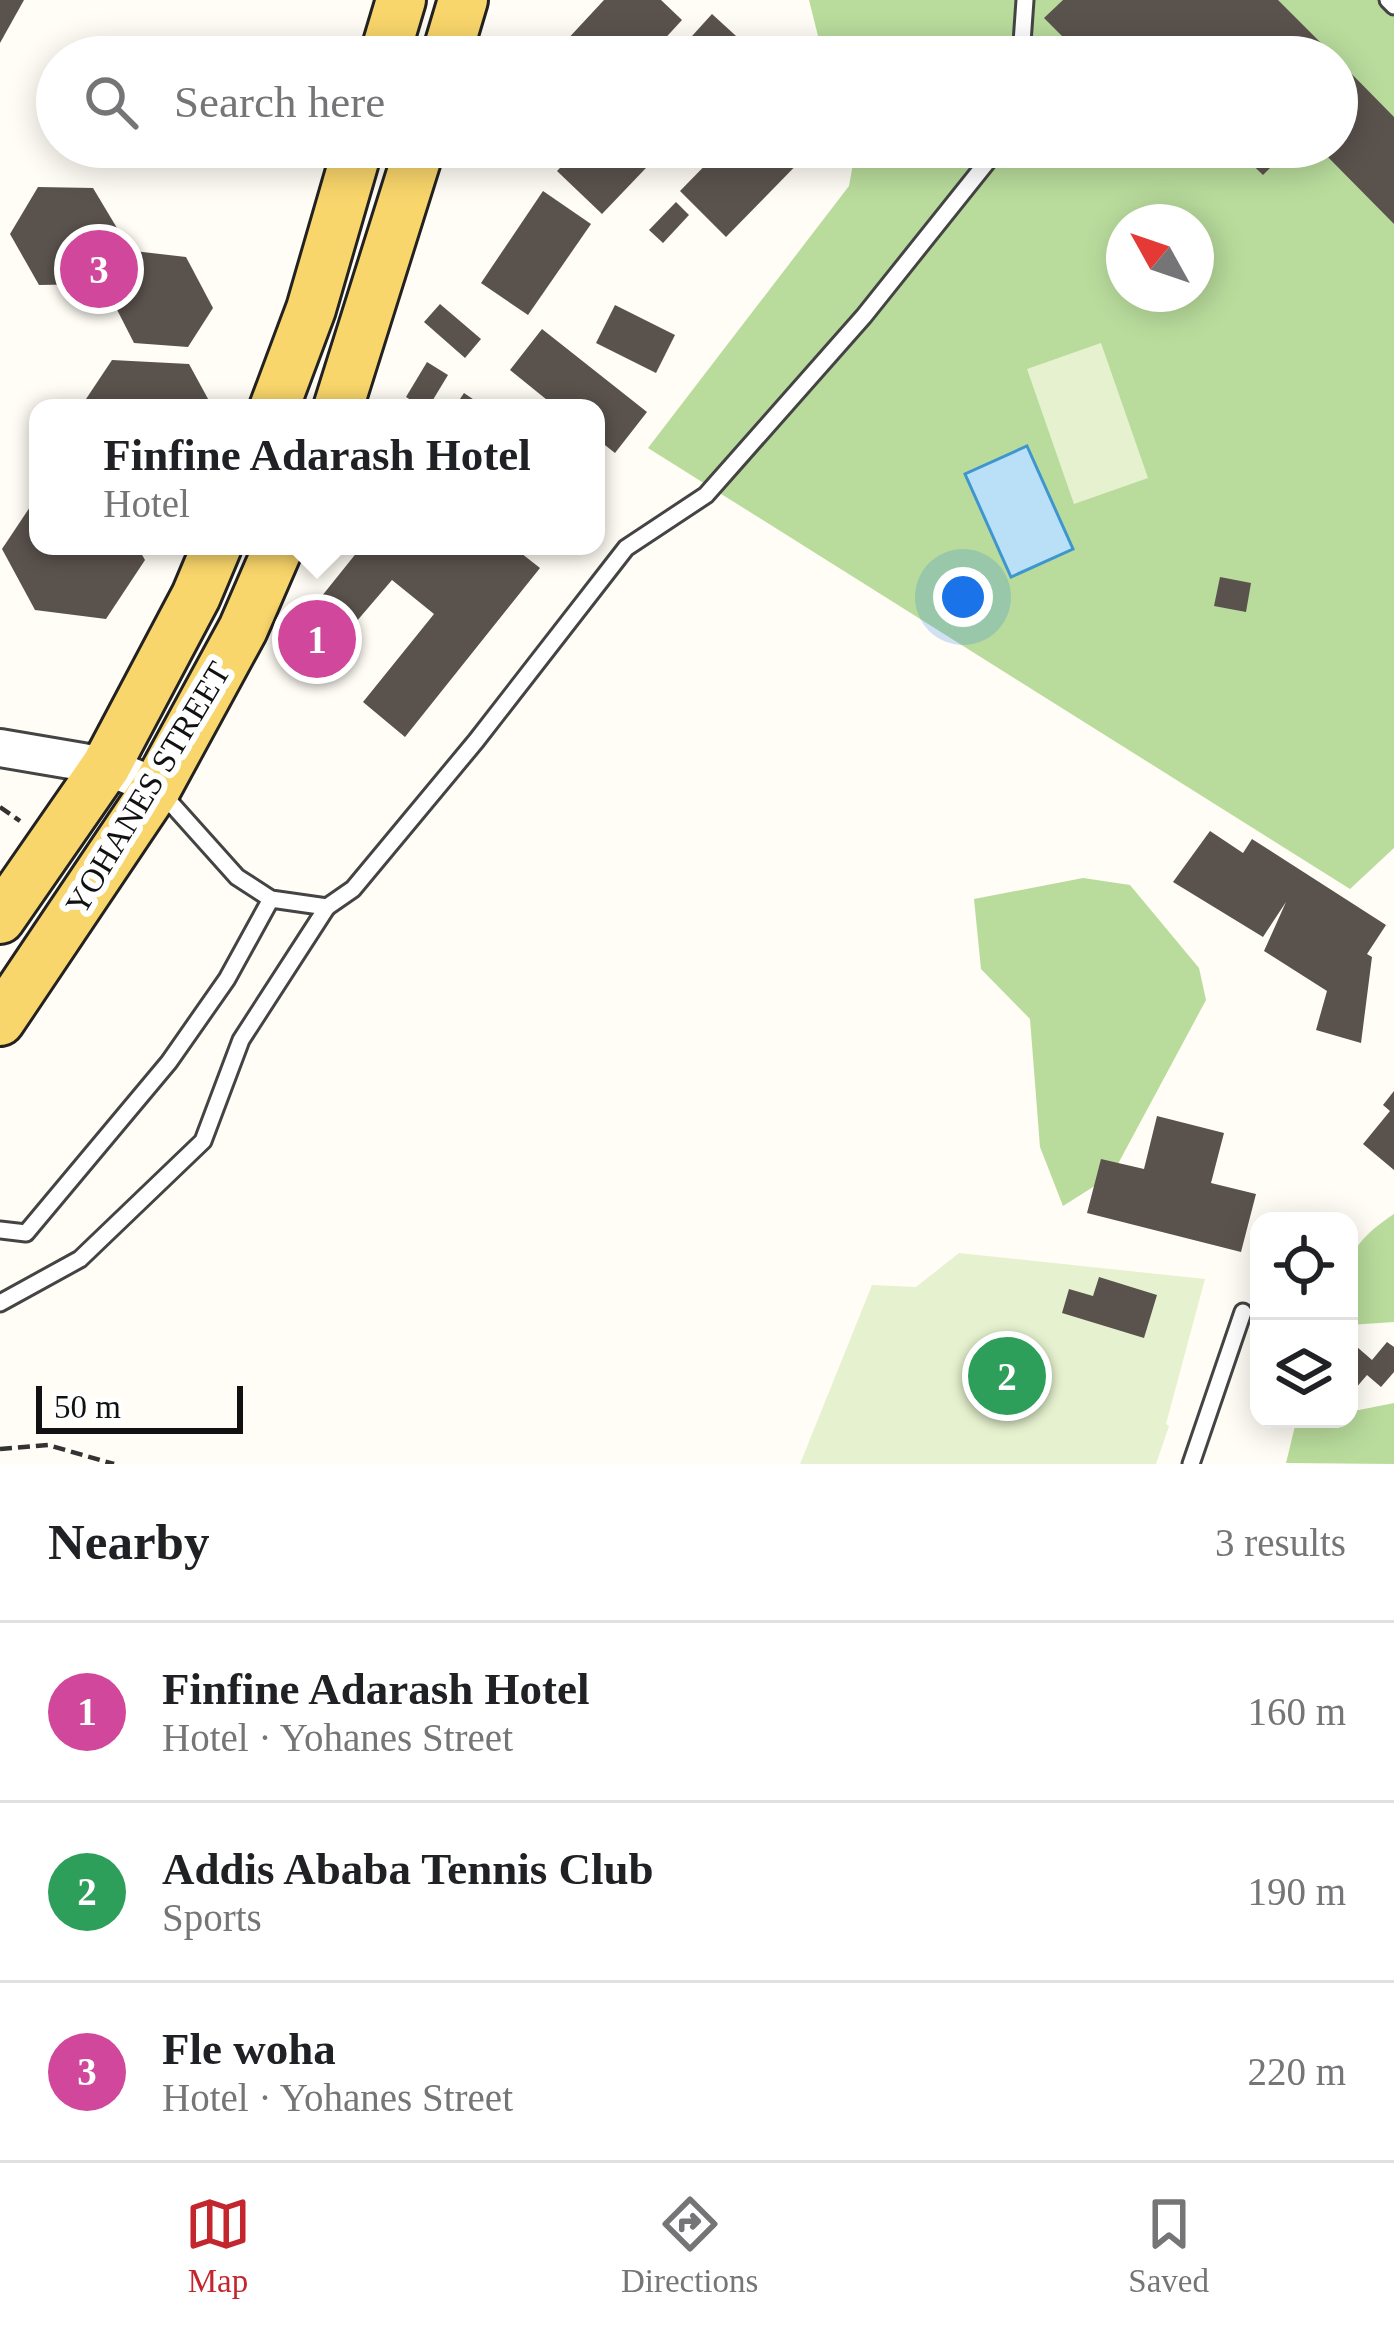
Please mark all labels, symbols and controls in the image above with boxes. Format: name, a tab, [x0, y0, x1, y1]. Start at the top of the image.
search box	[36, 36, 1358, 168]
icon: search	[78, 69, 144, 135]
text: Search here	[174, 77, 385, 127]
north arrow	[1106, 204, 1214, 312]
pin: 3	[60, 224, 138, 314]
popup	[29, 399, 605, 555]
text: Finfine Adarash Hotel	[103, 430, 531, 480]
text: Hotel	[103, 482, 190, 525]
your location	[933, 567, 993, 627]
pin: 1	[278, 594, 356, 684]
street label: YOHANES STREET	[59, 656, 237, 920]
map controls	[1250, 1212, 1358, 1428]
button: locate	[1250, 1212, 1358, 1320]
button: layers	[1250, 1320, 1358, 1428]
pin: 2	[968, 1331, 1046, 1421]
scale bar	[36, 1380, 243, 1433]
text: 50 m	[54, 1389, 121, 1425]
text: Nearby	[48, 1514, 209, 1570]
text: 3 results	[1215, 1521, 1346, 1564]
text: Finfine Adarash Hotel	[162, 1664, 590, 1714]
text: 1	[77, 1690, 97, 1733]
text: 160 m	[1247, 1690, 1346, 1733]
text: Hotel · Yohanes Street	[162, 1716, 513, 1759]
text: Addis Ababa Tennis Club	[162, 1844, 654, 1894]
text: 2	[77, 1870, 97, 1913]
text: 190 m	[1247, 1870, 1346, 1913]
text: Sports	[162, 1896, 262, 1939]
text: Fle woha	[162, 2024, 336, 2074]
text: 3	[77, 2050, 97, 2093]
text: 220 m	[1247, 2050, 1346, 2093]
text: Hotel · Yohanes Street	[162, 2076, 513, 2119]
tab: Map	[185, 2191, 251, 2300]
tab: Directions	[621, 2191, 758, 2300]
tab: Saved	[1128, 2191, 1209, 2300]

